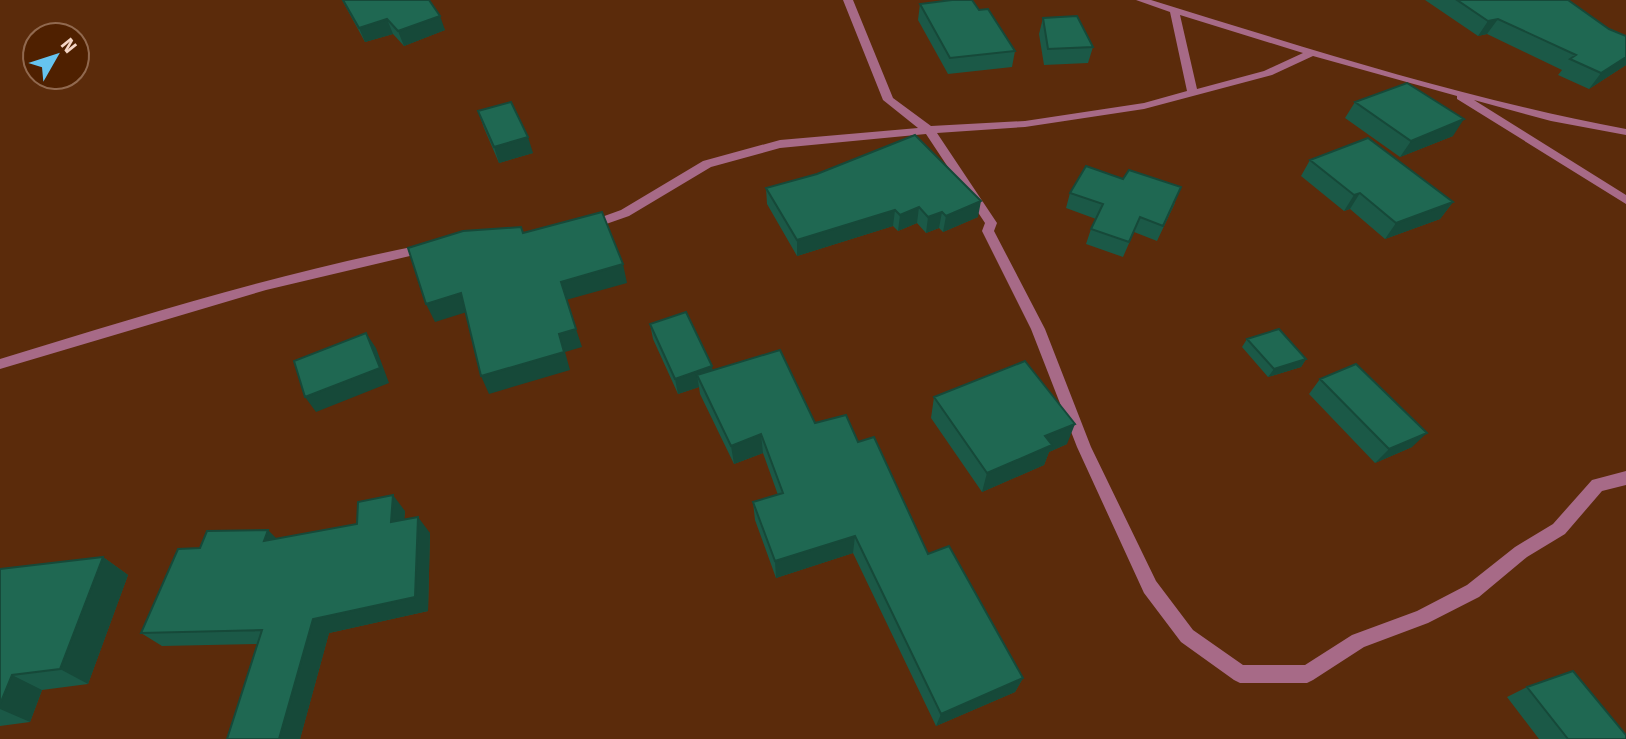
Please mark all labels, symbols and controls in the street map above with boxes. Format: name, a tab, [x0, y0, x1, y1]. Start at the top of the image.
north arrow	[21, 21, 91, 91]
text: N	[56, 33, 82, 58]

